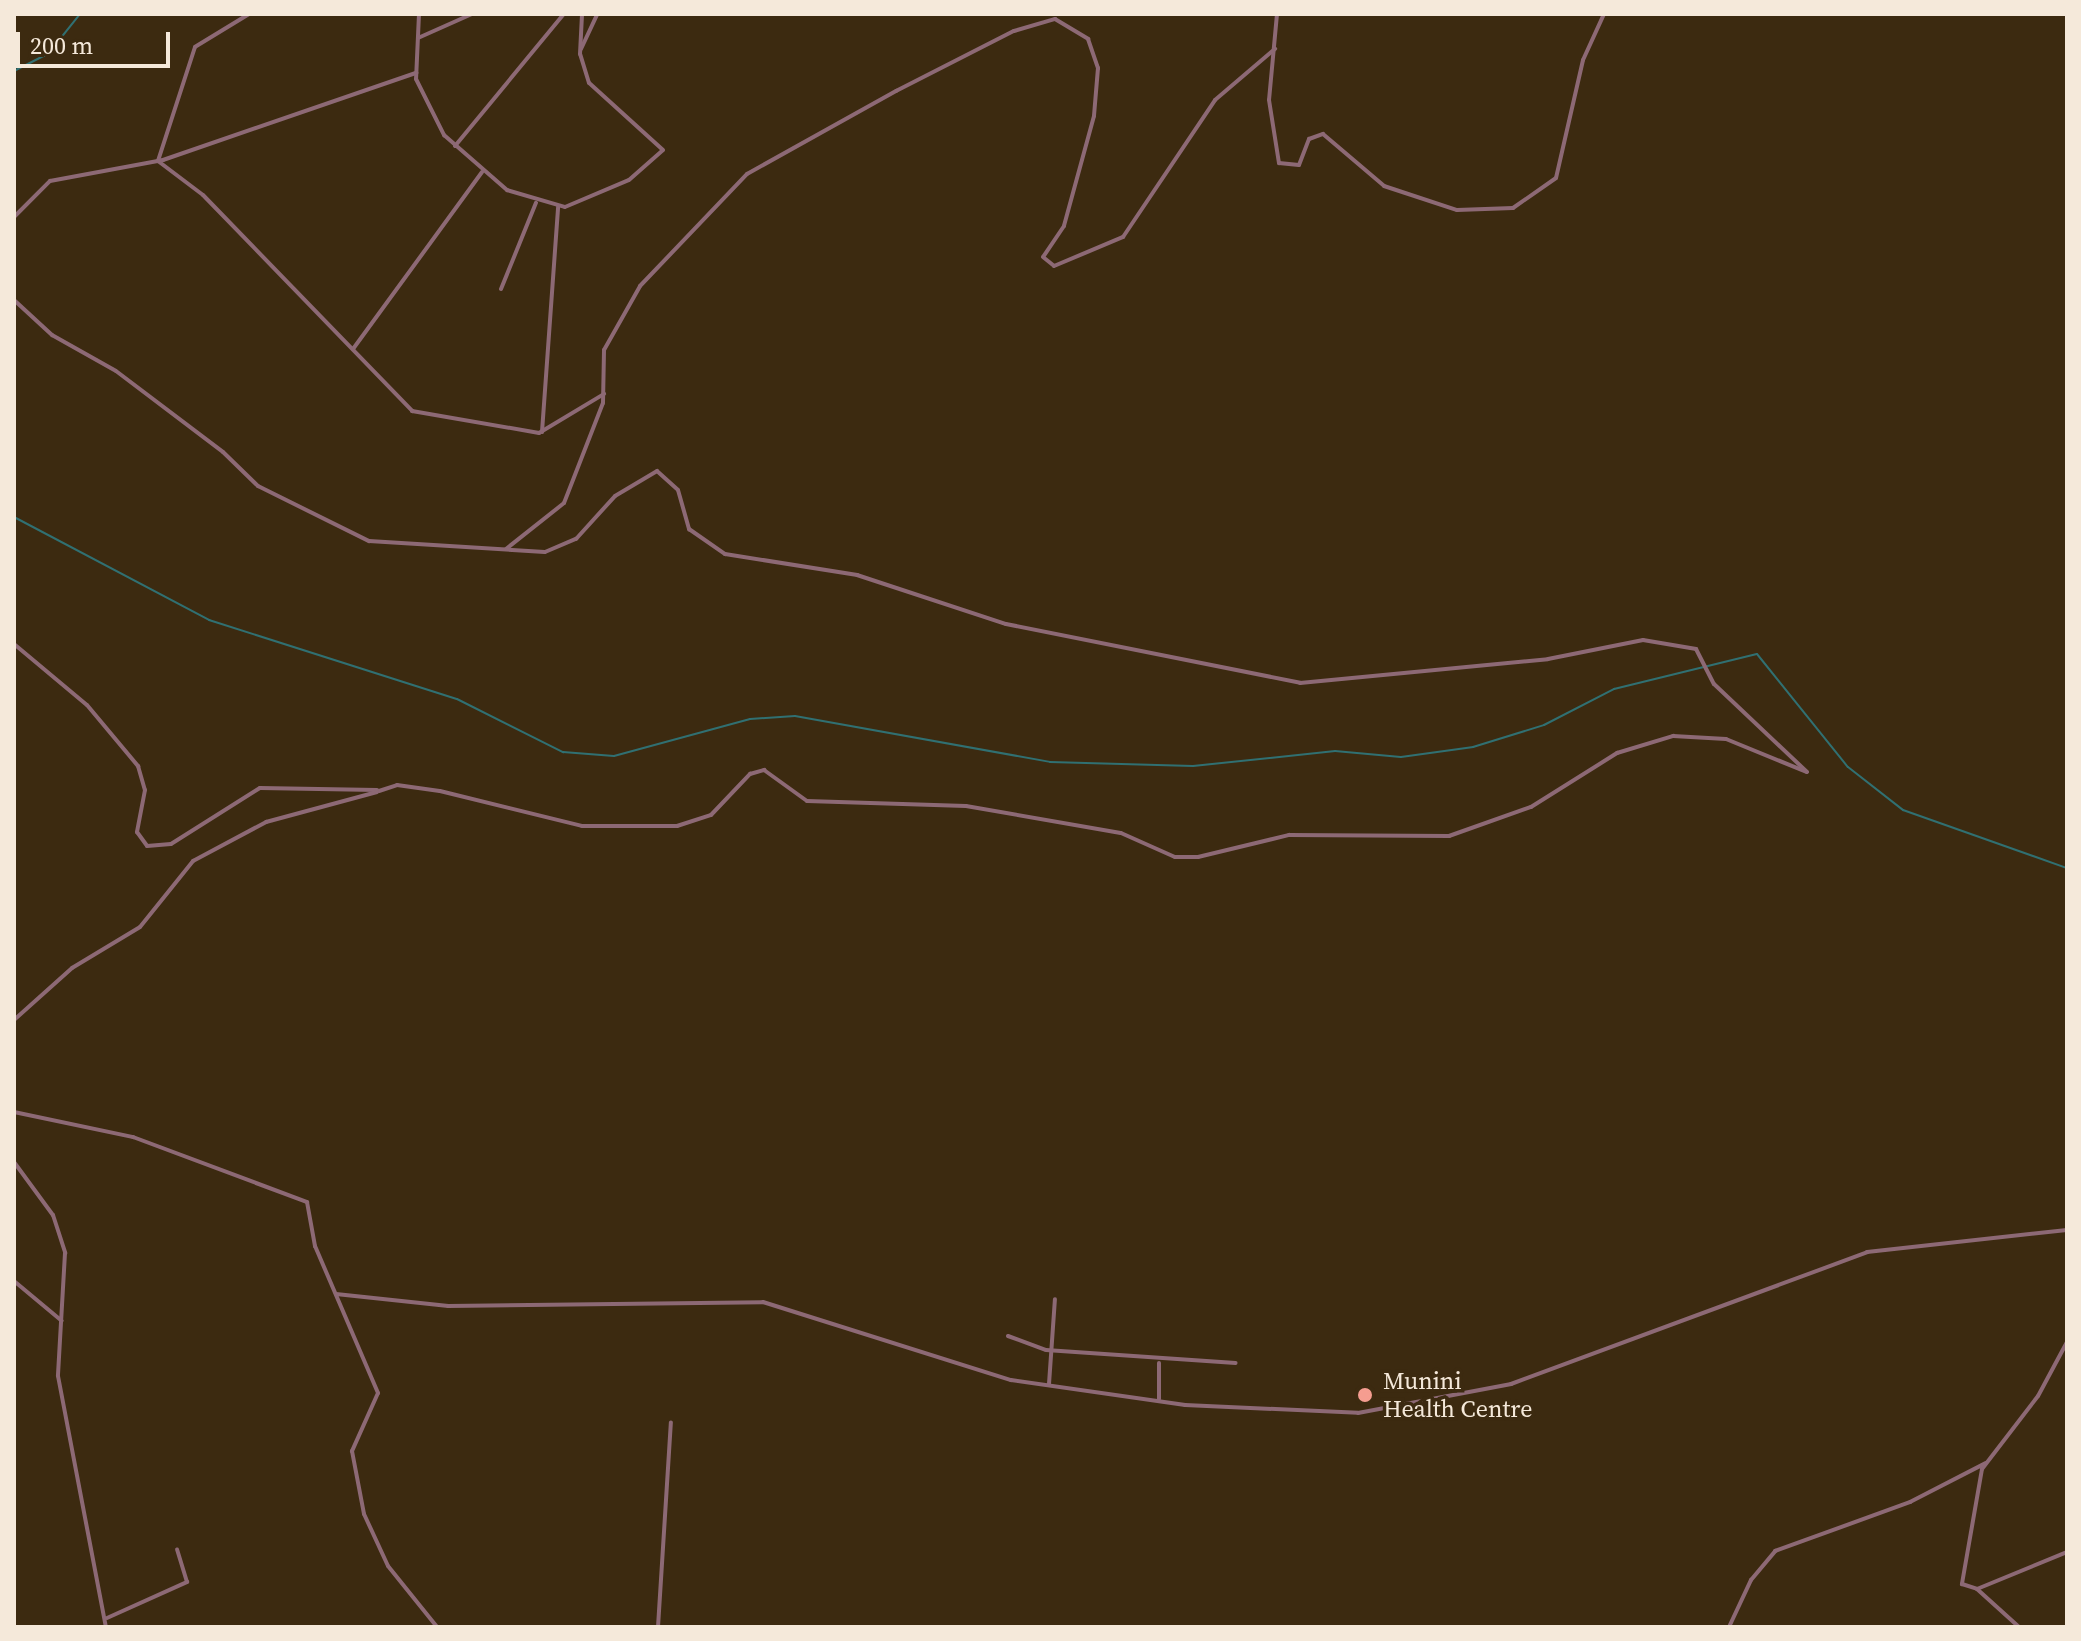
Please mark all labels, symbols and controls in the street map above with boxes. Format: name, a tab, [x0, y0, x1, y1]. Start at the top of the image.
scale bar	[20, 16, 174, 66]
text: 200 m	[30, 29, 93, 62]
place label: Munini Health Centre	[1383, 1367, 1532, 1423]
marker: Munini Health Centre	[1354, 1384, 1376, 1406]

